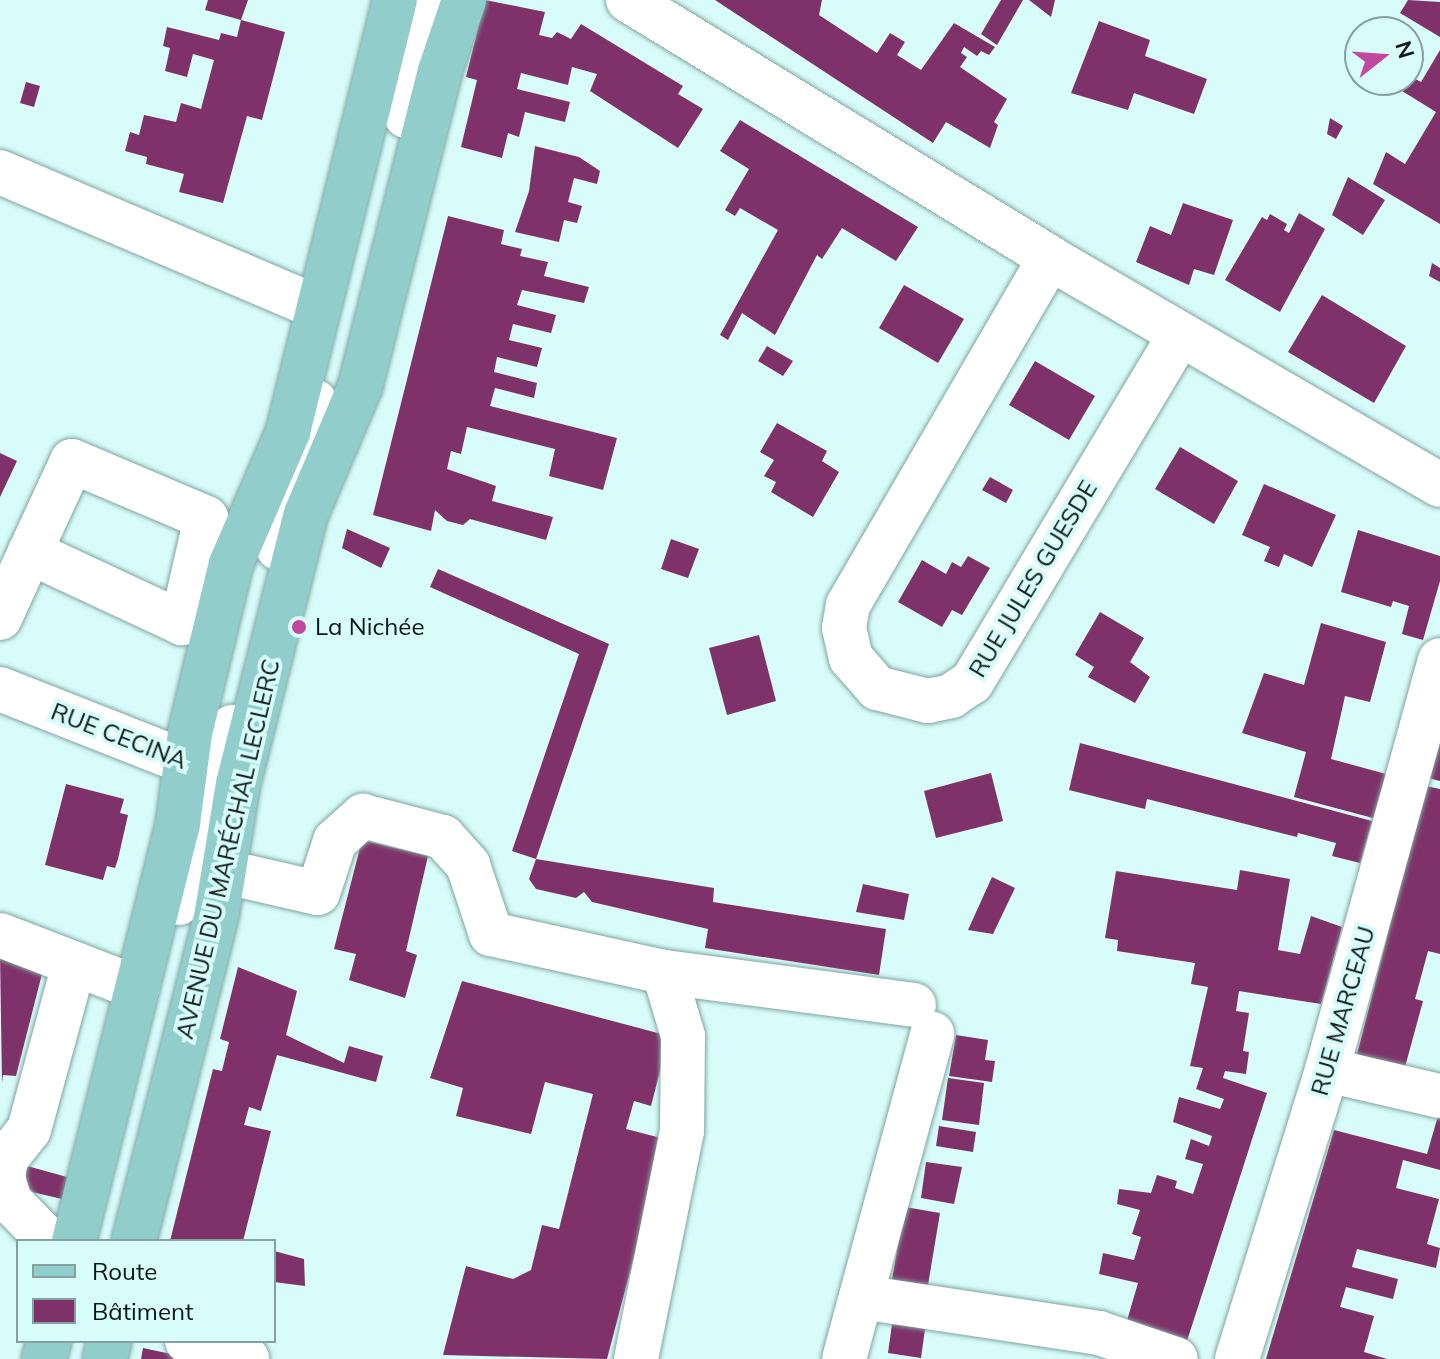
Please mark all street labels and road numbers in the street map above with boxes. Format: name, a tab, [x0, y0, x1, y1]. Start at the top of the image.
street label: RUE JULES GUESDE	[963, 476, 1103, 682]
street label: AVENUE DU MARÉCHAL LECLERC	[170, 656, 286, 1042]
street label: RUE CECINA	[47, 697, 191, 775]
street label: RUE MARCEAU	[1305, 923, 1381, 1099]

